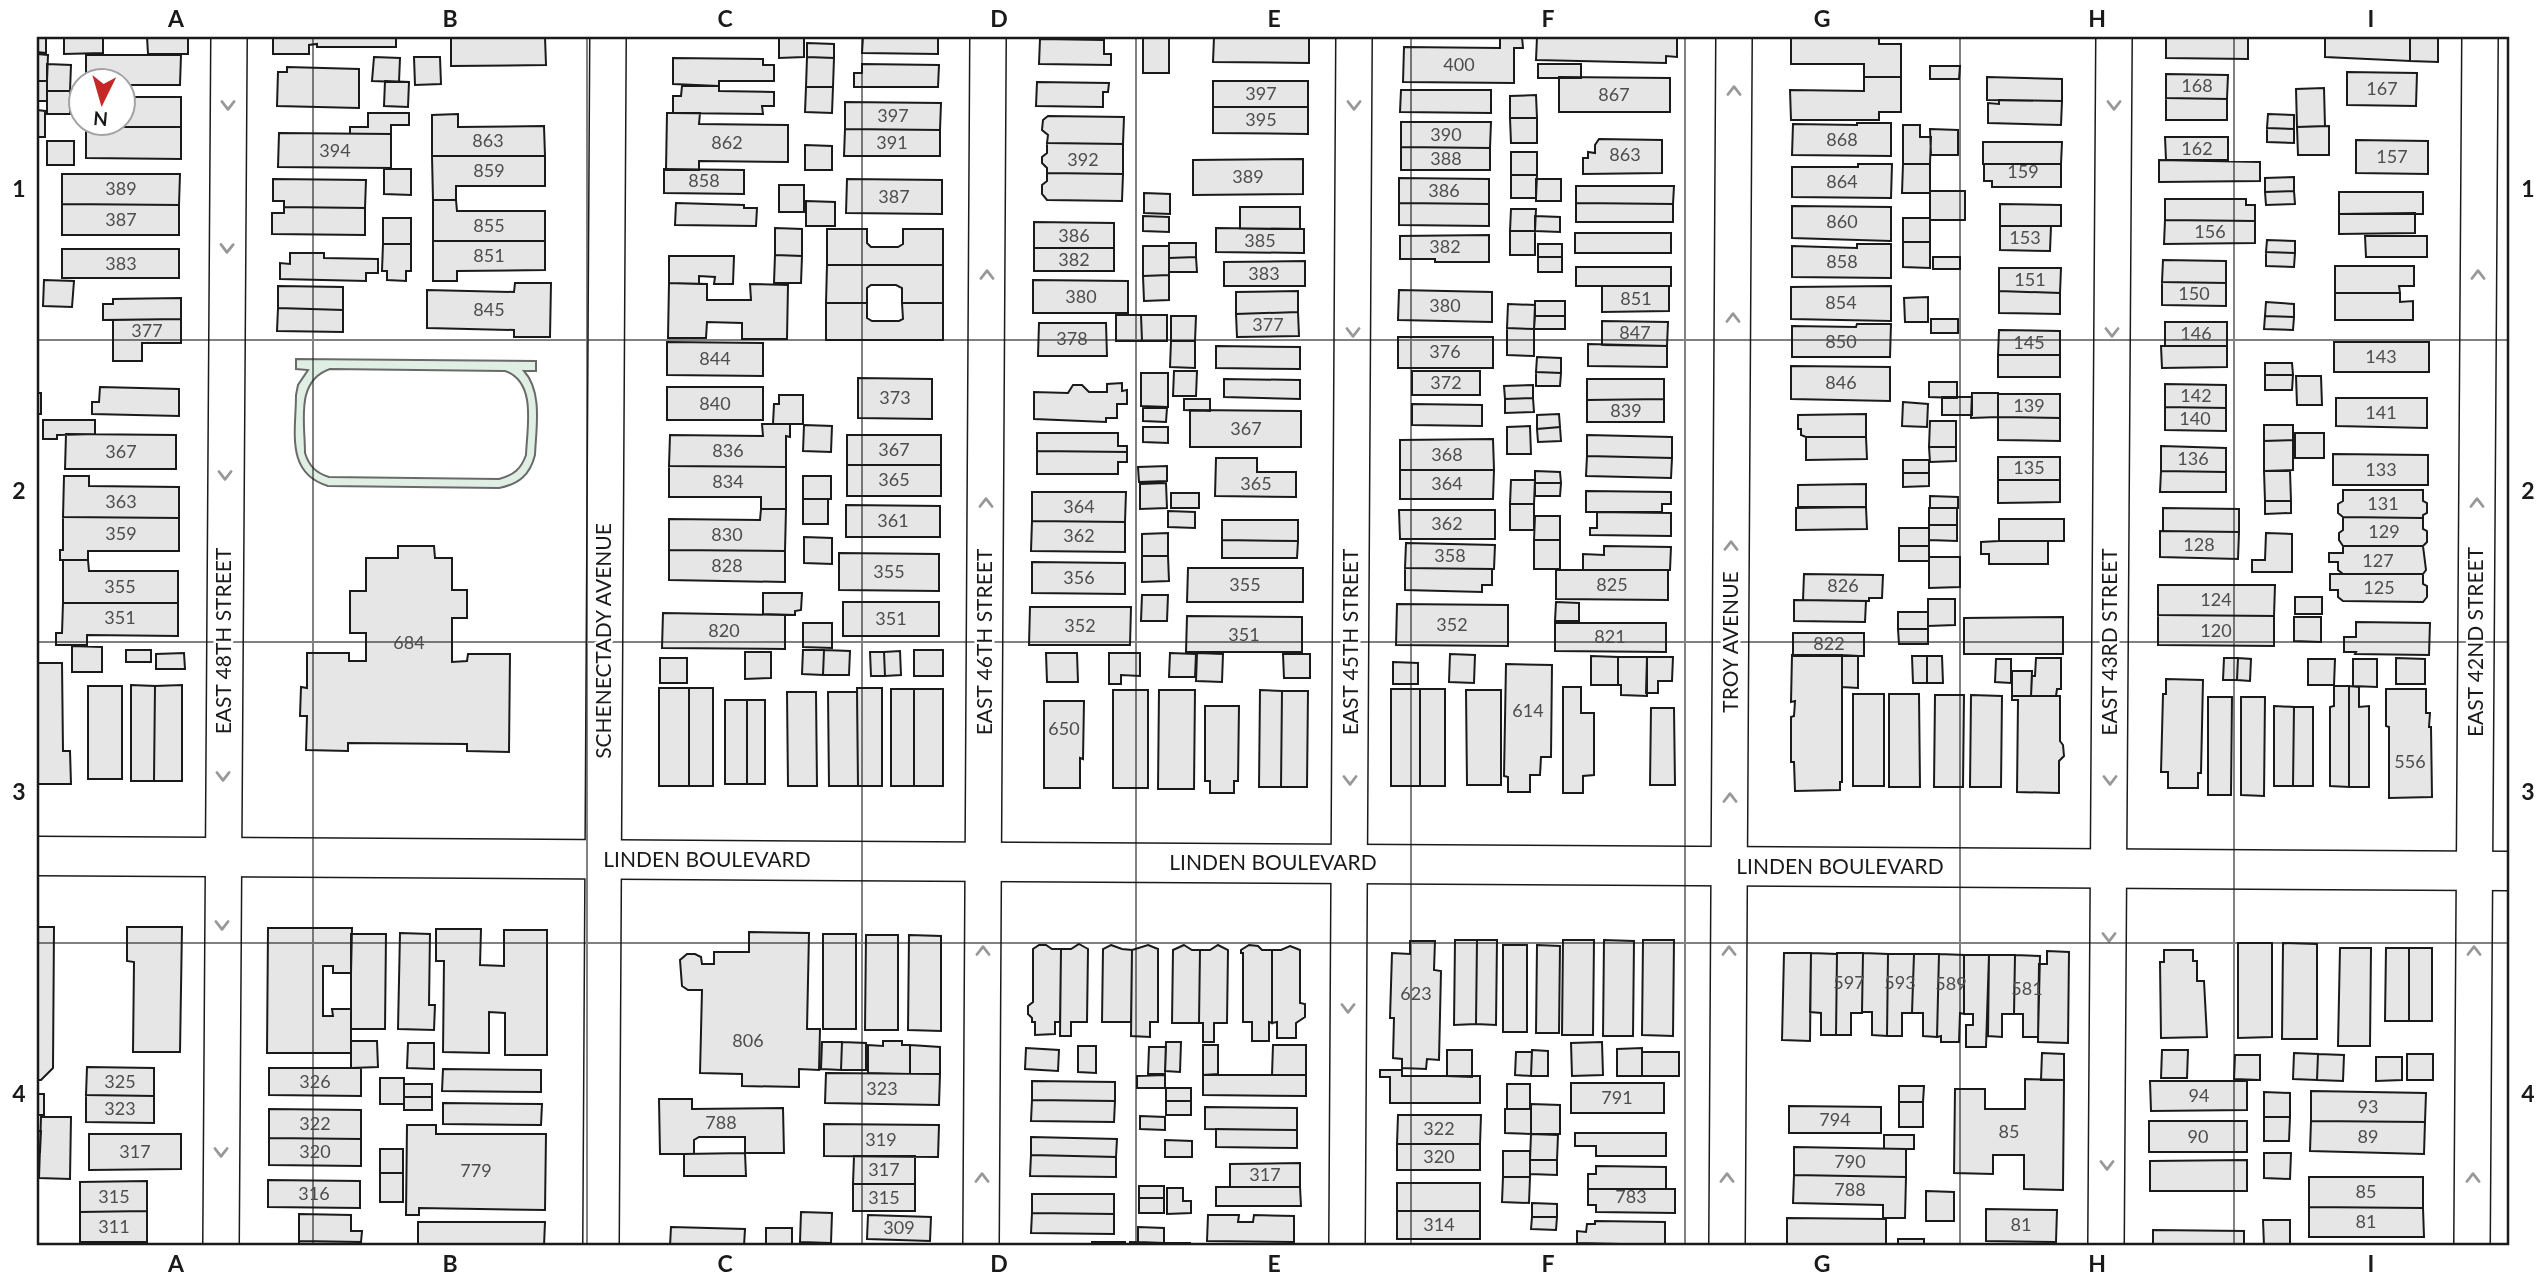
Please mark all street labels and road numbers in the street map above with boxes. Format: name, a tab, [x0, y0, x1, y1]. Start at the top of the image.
street label: SCHENECTADY AVENUE	[590, 523, 615, 759]
street label: EAST 42ND STREET	[2462, 546, 2487, 737]
street label: EAST 48TH STREET	[210, 547, 235, 734]
street label: EAST 46TH STREET	[971, 548, 996, 735]
street label: EAST 45TH STREET	[1337, 548, 1362, 735]
street label: EAST 43RD STREET	[2096, 548, 2121, 736]
street label: TROY AVENUE	[1717, 571, 1742, 713]
street label: LINDEN BOULEVARD	[603, 846, 811, 871]
street label: LINDEN BOULEVARD	[1169, 849, 1377, 874]
street label: LINDEN BOULEVARD	[1736, 853, 1944, 878]

